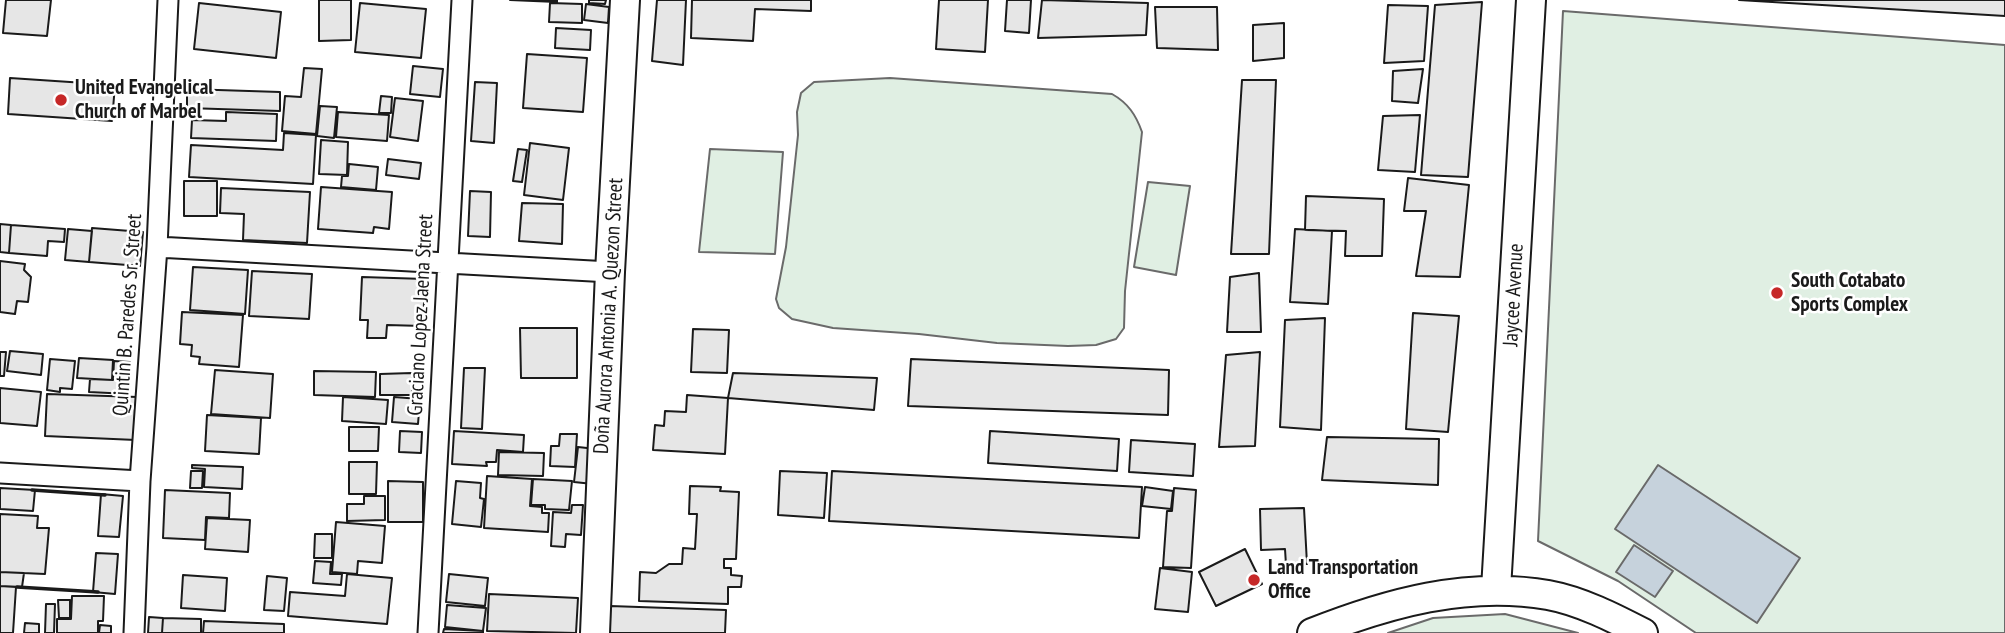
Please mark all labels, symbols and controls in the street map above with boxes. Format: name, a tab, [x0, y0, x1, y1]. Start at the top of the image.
place label: United Evangelical Church of Marbel	[75, 75, 213, 125]
marker: United Evangelical Church of Marbel	[53, 92, 69, 108]
street label: Doña Aurora Antonia A. Quezon Street	[589, 177, 629, 455]
street label: Quintin B. Paredes Sr. Street	[108, 213, 148, 417]
street label: Graciano Lopez Jaena Street	[403, 214, 439, 416]
street label: Jaycee Avenue	[1499, 243, 1529, 347]
place label: South Cotabato Sports Complex	[1791, 268, 1908, 318]
marker: South Cotabato Sports Complex	[1769, 285, 1785, 301]
place label: Land Transportation Office	[1268, 555, 1418, 605]
marker: Land Transportation Office	[1246, 572, 1262, 588]

